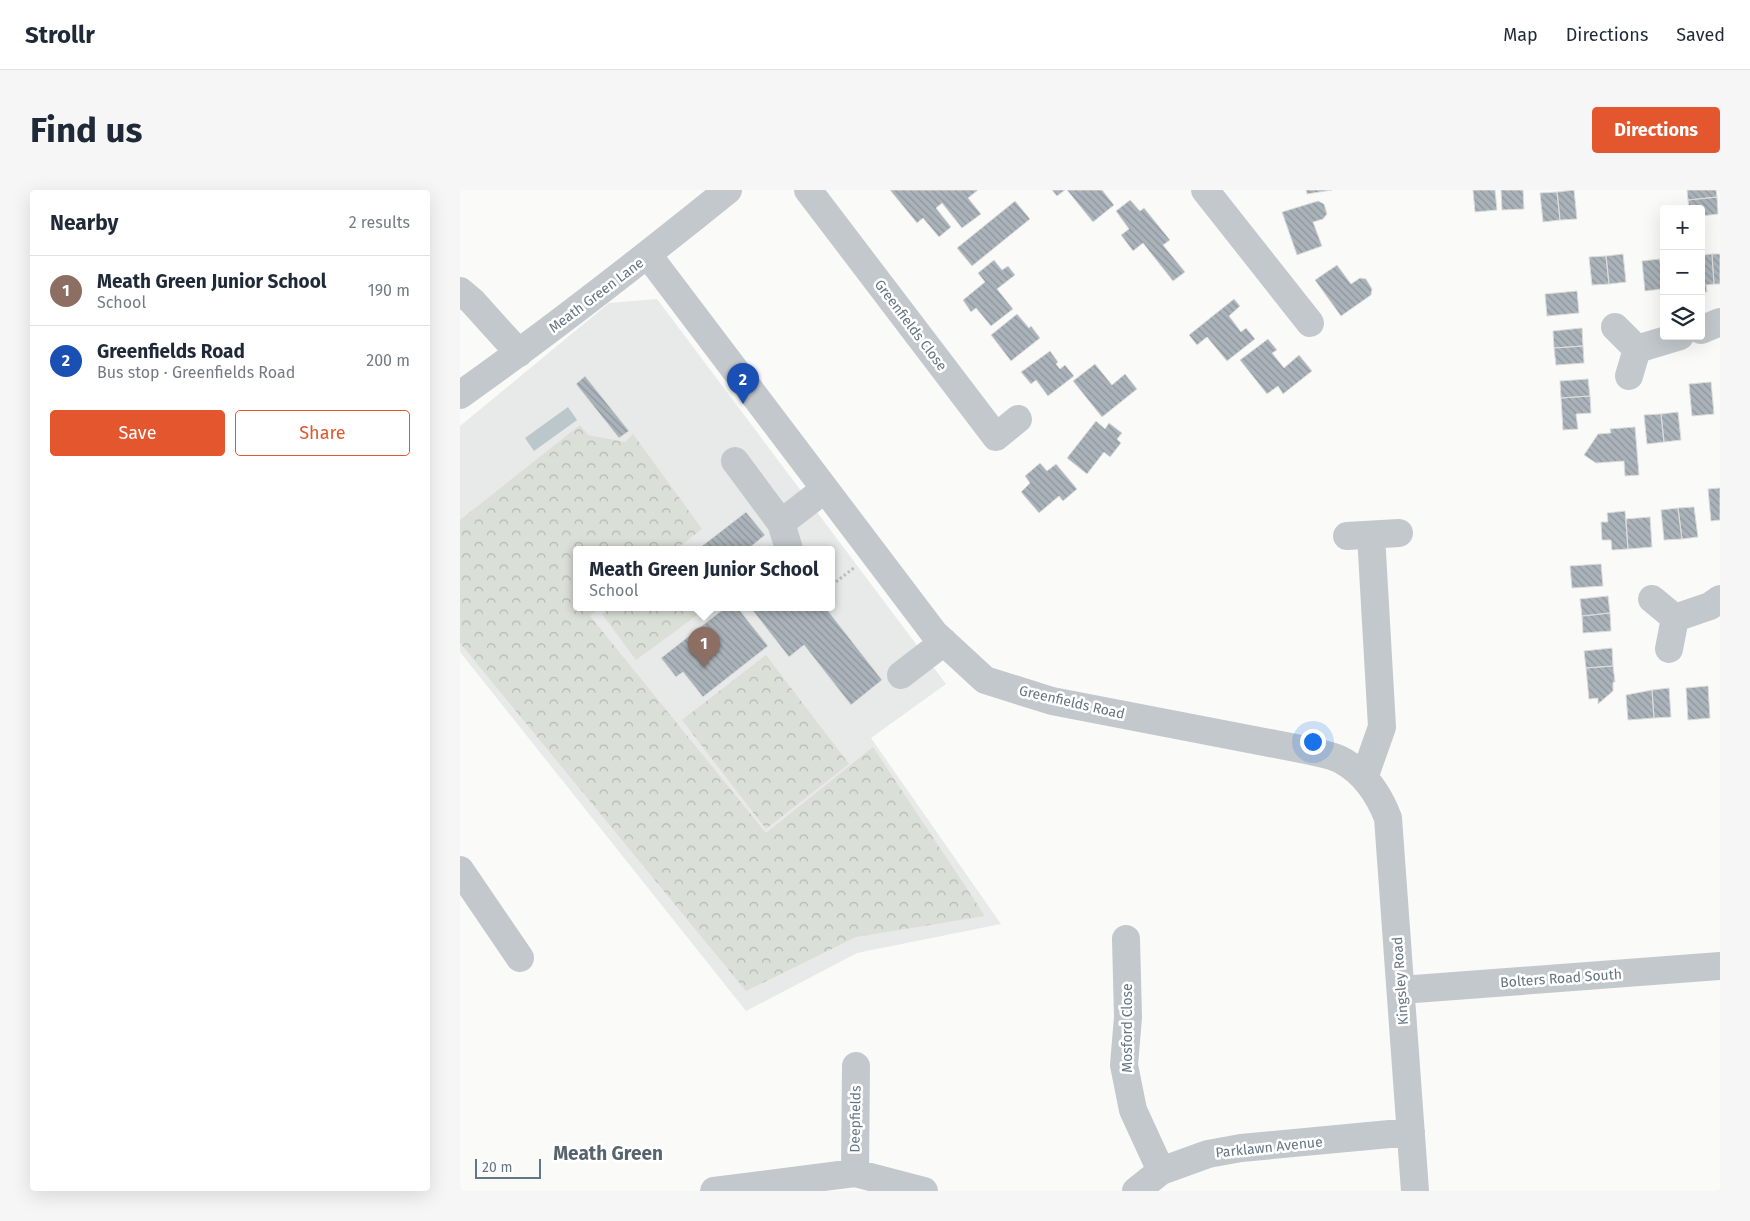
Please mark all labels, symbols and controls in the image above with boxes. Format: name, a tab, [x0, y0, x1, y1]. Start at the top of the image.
text: Strollr	[25, 21, 95, 49]
text: Map	[1503, 24, 1538, 46]
text: Directions	[1566, 24, 1648, 46]
text: Saved	[1676, 24, 1725, 46]
button: Directions	[1592, 107, 1720, 153]
text: Find us	[30, 109, 142, 151]
map controls	[1660, 205, 1705, 340]
button: +	[1660, 205, 1705, 250]
text: Nearby	[50, 210, 118, 236]
text: 2 results	[349, 213, 410, 232]
button: −	[1660, 250, 1705, 295]
street label: Meath Green Lane	[546, 254, 647, 337]
text: Meath Green Junior School	[97, 270, 326, 293]
street label: Greenfields Close	[871, 276, 950, 374]
text: 1	[62, 281, 70, 300]
text: 190 m	[368, 281, 410, 300]
text: School	[97, 293, 146, 312]
button: layers	[1660, 295, 1705, 340]
text: Greenfields Road	[97, 340, 245, 363]
text: 2	[62, 351, 70, 370]
text: 200 m	[366, 351, 410, 370]
text: Bus stop · Greenfields Road	[97, 363, 295, 382]
pin: 2	[727, 363, 759, 404]
button: Save	[50, 410, 225, 456]
button: Share	[235, 410, 410, 456]
popup	[573, 546, 835, 611]
text: Meath Green Junior School	[589, 558, 819, 581]
text: School	[589, 581, 638, 600]
pin: 1	[688, 627, 720, 668]
street label: Greenfields Road	[1017, 682, 1126, 723]
your location	[1300, 729, 1326, 755]
street label: Kingsley Road	[1389, 936, 1412, 1026]
street label: Bolters Road South	[1500, 966, 1622, 991]
street label: Mosford Close	[1119, 983, 1136, 1073]
street label: Deepfields	[846, 1085, 865, 1153]
street label: Parklawn Avenue	[1215, 1133, 1323, 1162]
district label: Meath Green	[553, 1142, 663, 1165]
scale bar	[475, 1156, 541, 1179]
text: 20 m	[482, 1159, 512, 1176]

